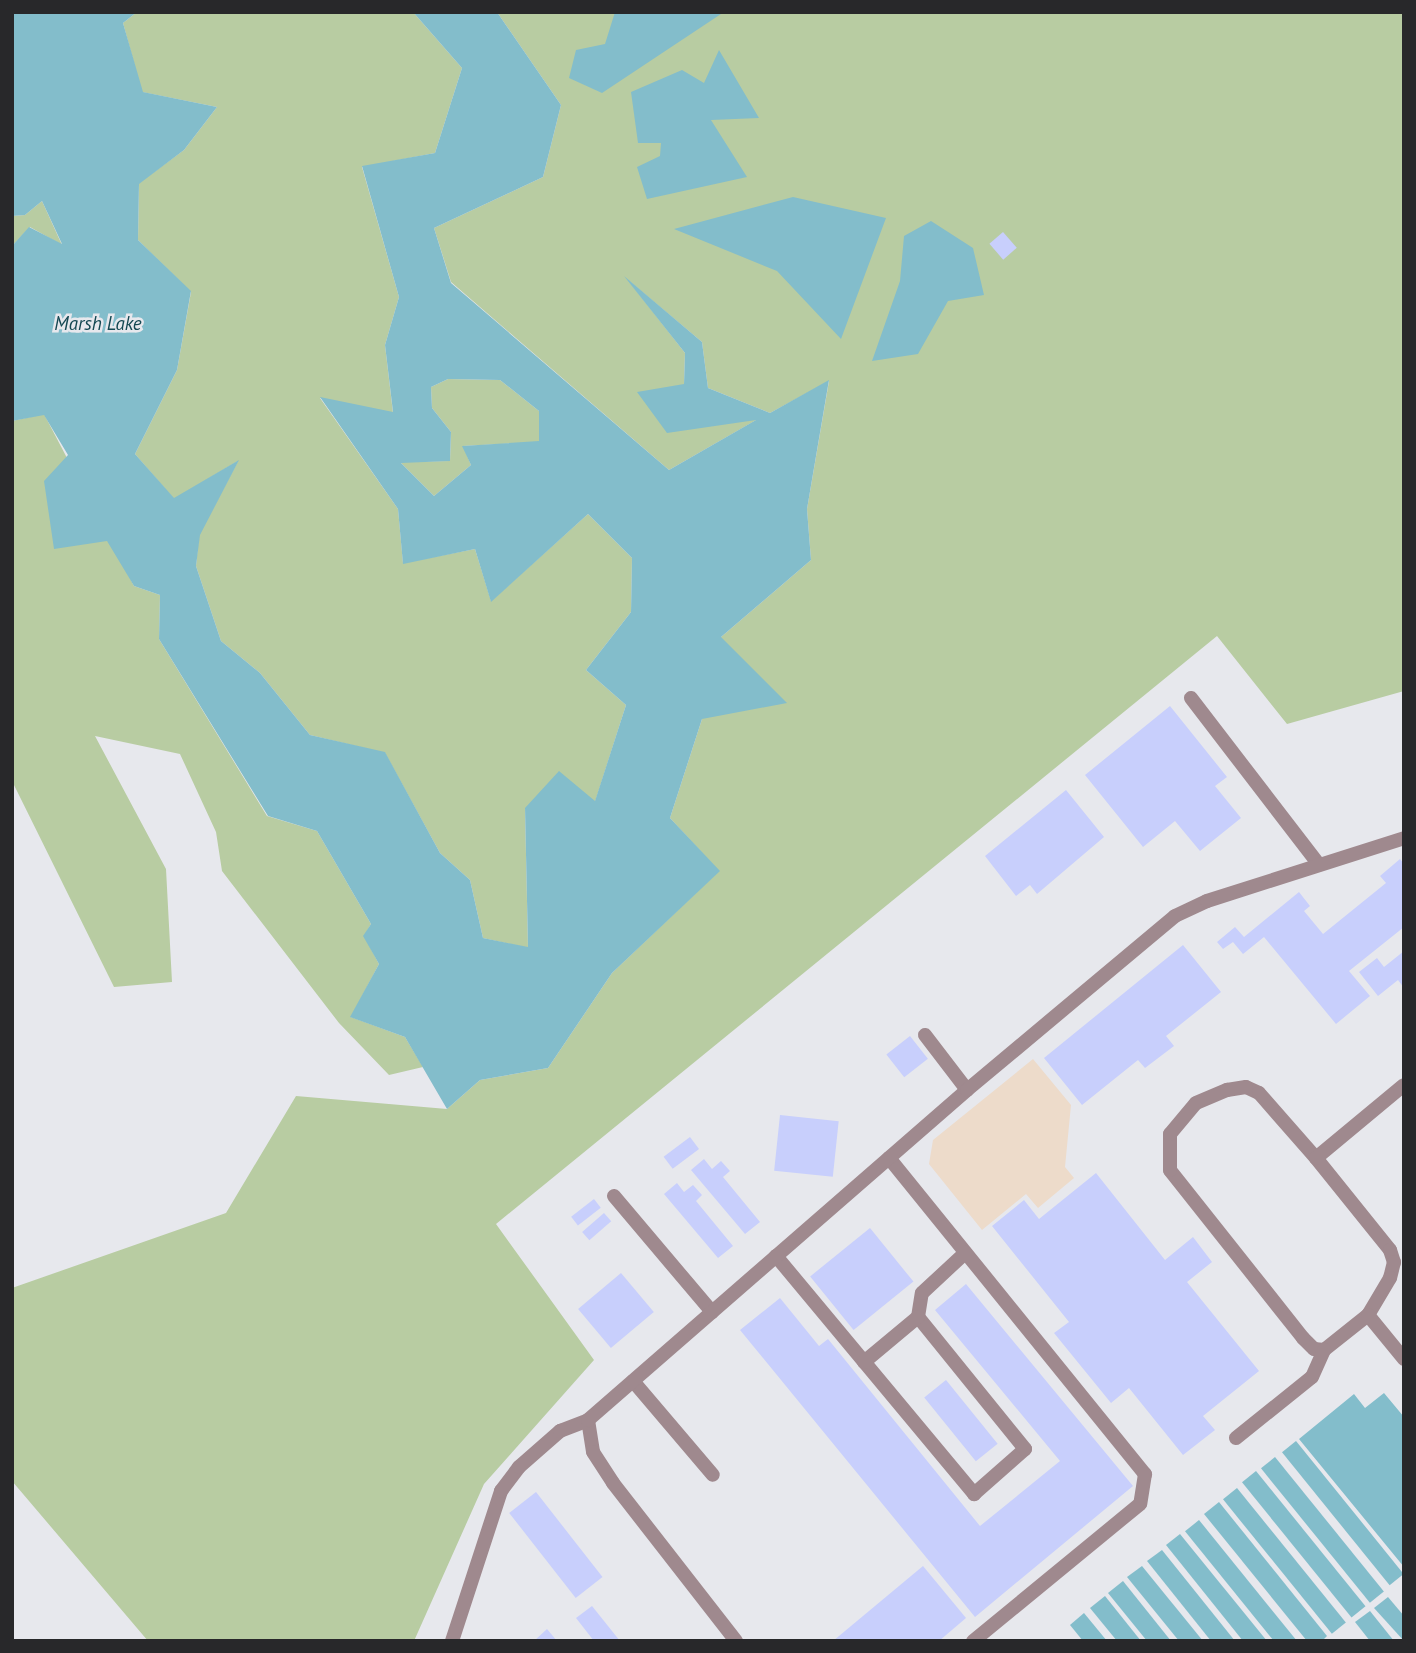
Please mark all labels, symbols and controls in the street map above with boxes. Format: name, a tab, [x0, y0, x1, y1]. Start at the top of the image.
water label: Marsh Lake	[54, 313, 142, 335]

